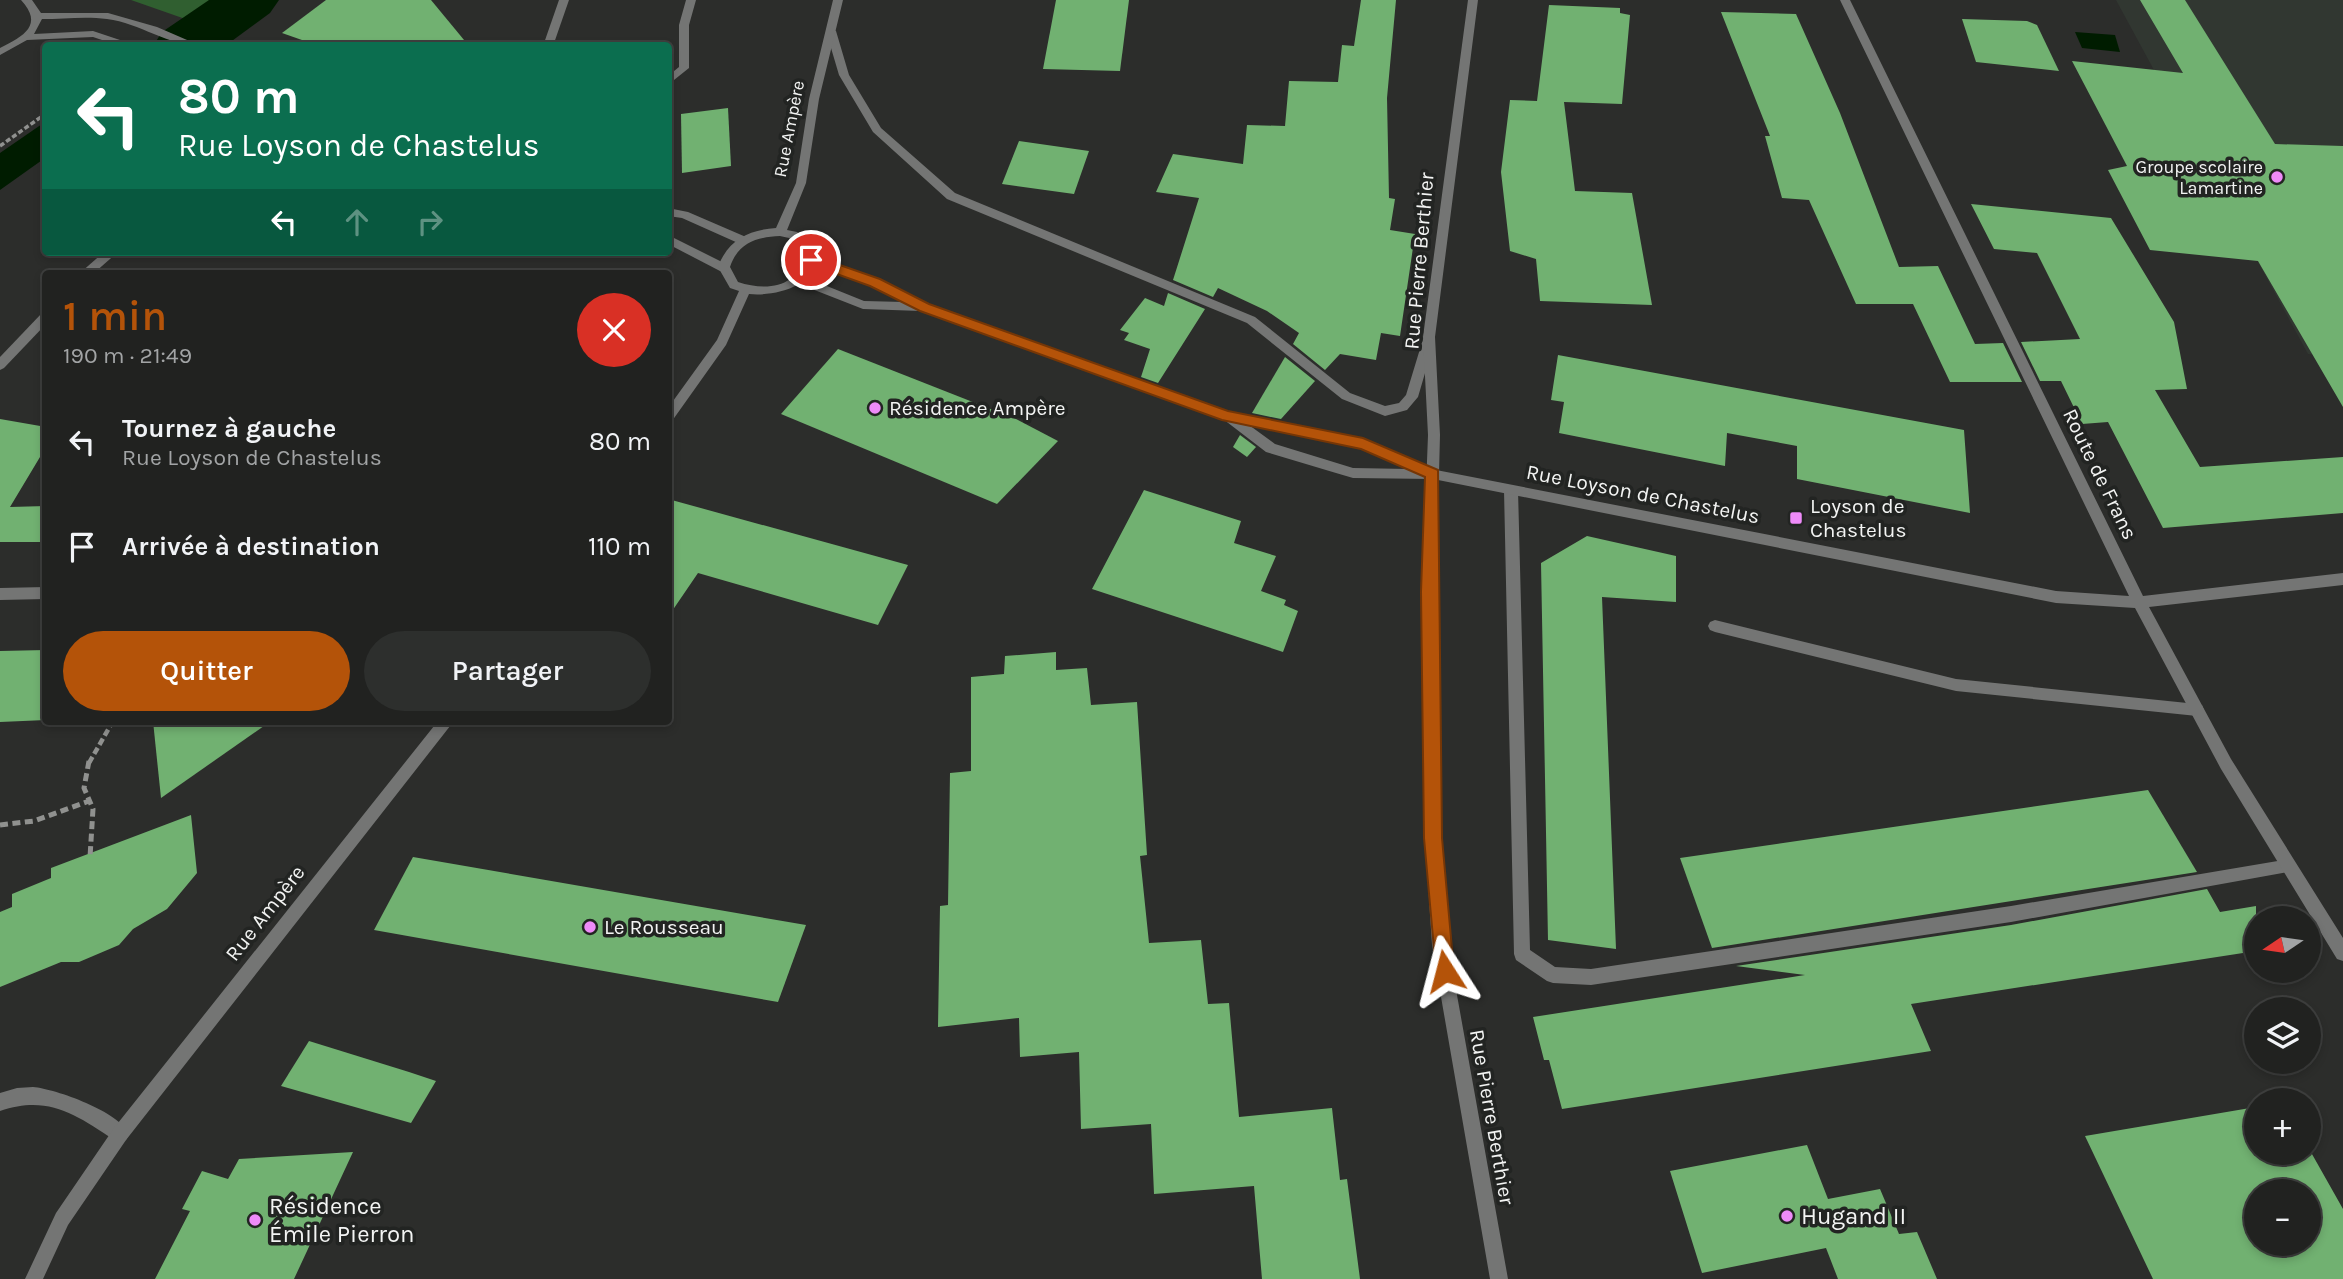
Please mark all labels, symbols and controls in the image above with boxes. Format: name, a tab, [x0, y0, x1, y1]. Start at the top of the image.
text: 80 m	[178, 68, 300, 125]
icon: left	[63, 70, 154, 161]
street label: Rue Ampère	[769, 79, 809, 179]
text: Rue Loyson de Chastelus	[178, 127, 540, 164]
place label: Groupe scolaire Lamartine	[2135, 156, 2263, 199]
marker: Groupe scolaire Lamartine	[2269, 169, 2285, 185]
street label: Rue Pierre Berthier	[1399, 171, 1439, 351]
icon: left	[265, 203, 303, 241]
icon: ahead	[338, 203, 376, 241]
icon: right	[411, 203, 449, 241]
pin	[781, 230, 841, 290]
icon: arrive	[792, 241, 830, 279]
text: 1 min	[63, 291, 167, 341]
button: close	[577, 293, 651, 367]
text: 190 m · 21:49	[63, 342, 192, 369]
place label: Résidence Ampère	[889, 396, 1066, 420]
marker: Résidence Ampère	[867, 400, 883, 416]
street label: Route de Frans	[2058, 405, 2142, 543]
text: Tournez à gauche	[122, 413, 336, 444]
icon: left	[63, 423, 101, 461]
text: 80 m	[589, 426, 651, 457]
text: Rue Loyson de Chastelus	[122, 444, 382, 471]
street label: Rue Loyson de Chastelus	[1524, 460, 1762, 528]
place label: Loyson de Chastelus	[1810, 494, 1906, 542]
marker: Loyson de Chastelus	[1788, 510, 1804, 526]
icon: arrive	[63, 528, 101, 566]
text: Arrivée à destination	[122, 531, 380, 562]
text: 110 m	[588, 531, 651, 562]
button: Quitter	[63, 631, 350, 711]
button: Partager	[364, 631, 651, 711]
street label: Rue Ampère	[220, 860, 310, 966]
north arrow	[2244, 906, 2320, 984]
map controls	[2244, 906, 2321, 1256]
place label: Le Rousseau	[604, 915, 724, 939]
marker: Le Rousseau	[582, 919, 598, 935]
position arrow	[1408, 934, 1482, 1008]
button: layers	[2244, 997, 2321, 1074]
street label: Rue Pierre Berthier	[1465, 1027, 1519, 1207]
button: +	[2244, 1088, 2321, 1165]
button: −	[2244, 1179, 2321, 1256]
place label: Résidence Émile Pierron	[269, 1192, 415, 1248]
place label: Hugand II	[1801, 1202, 1906, 1230]
marker: Hugand II	[1779, 1208, 1795, 1224]
marker: Résidence Émile Pierron	[247, 1212, 263, 1228]

